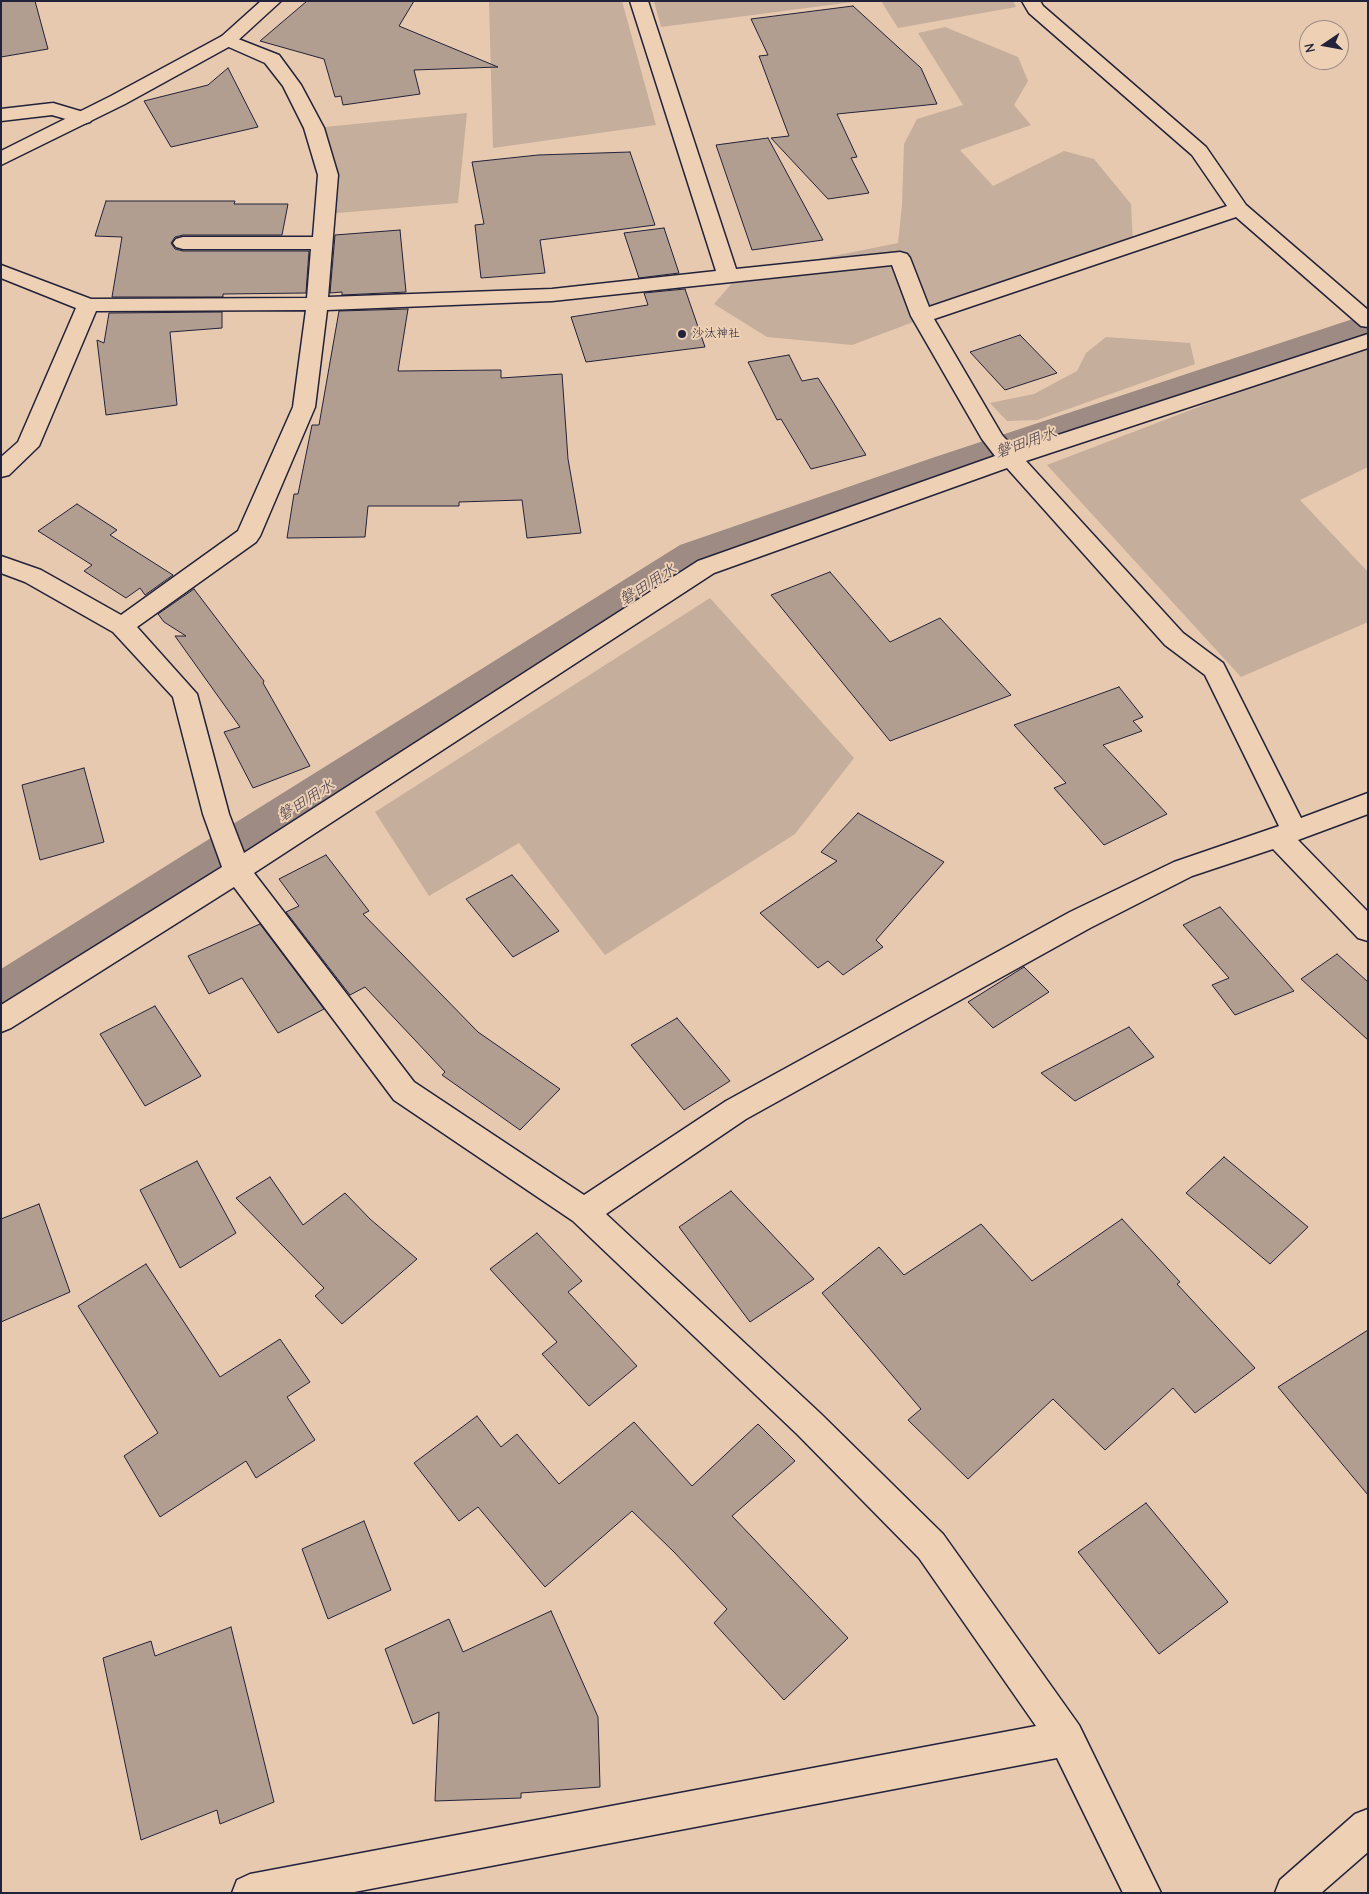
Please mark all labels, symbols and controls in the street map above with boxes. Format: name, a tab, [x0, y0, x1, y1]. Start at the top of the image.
north arrow	[1299, 20, 1349, 70]
text: N	[1301, 42, 1319, 54]
place label: 沙汰神社	[692, 327, 740, 341]
marker: 沙汰神社	[676, 328, 688, 340]
water label: 磐田用水	[993, 424, 1059, 462]
water label: 磐田用水	[616, 560, 680, 610]
water label: 磐田用水	[274, 776, 338, 826]

